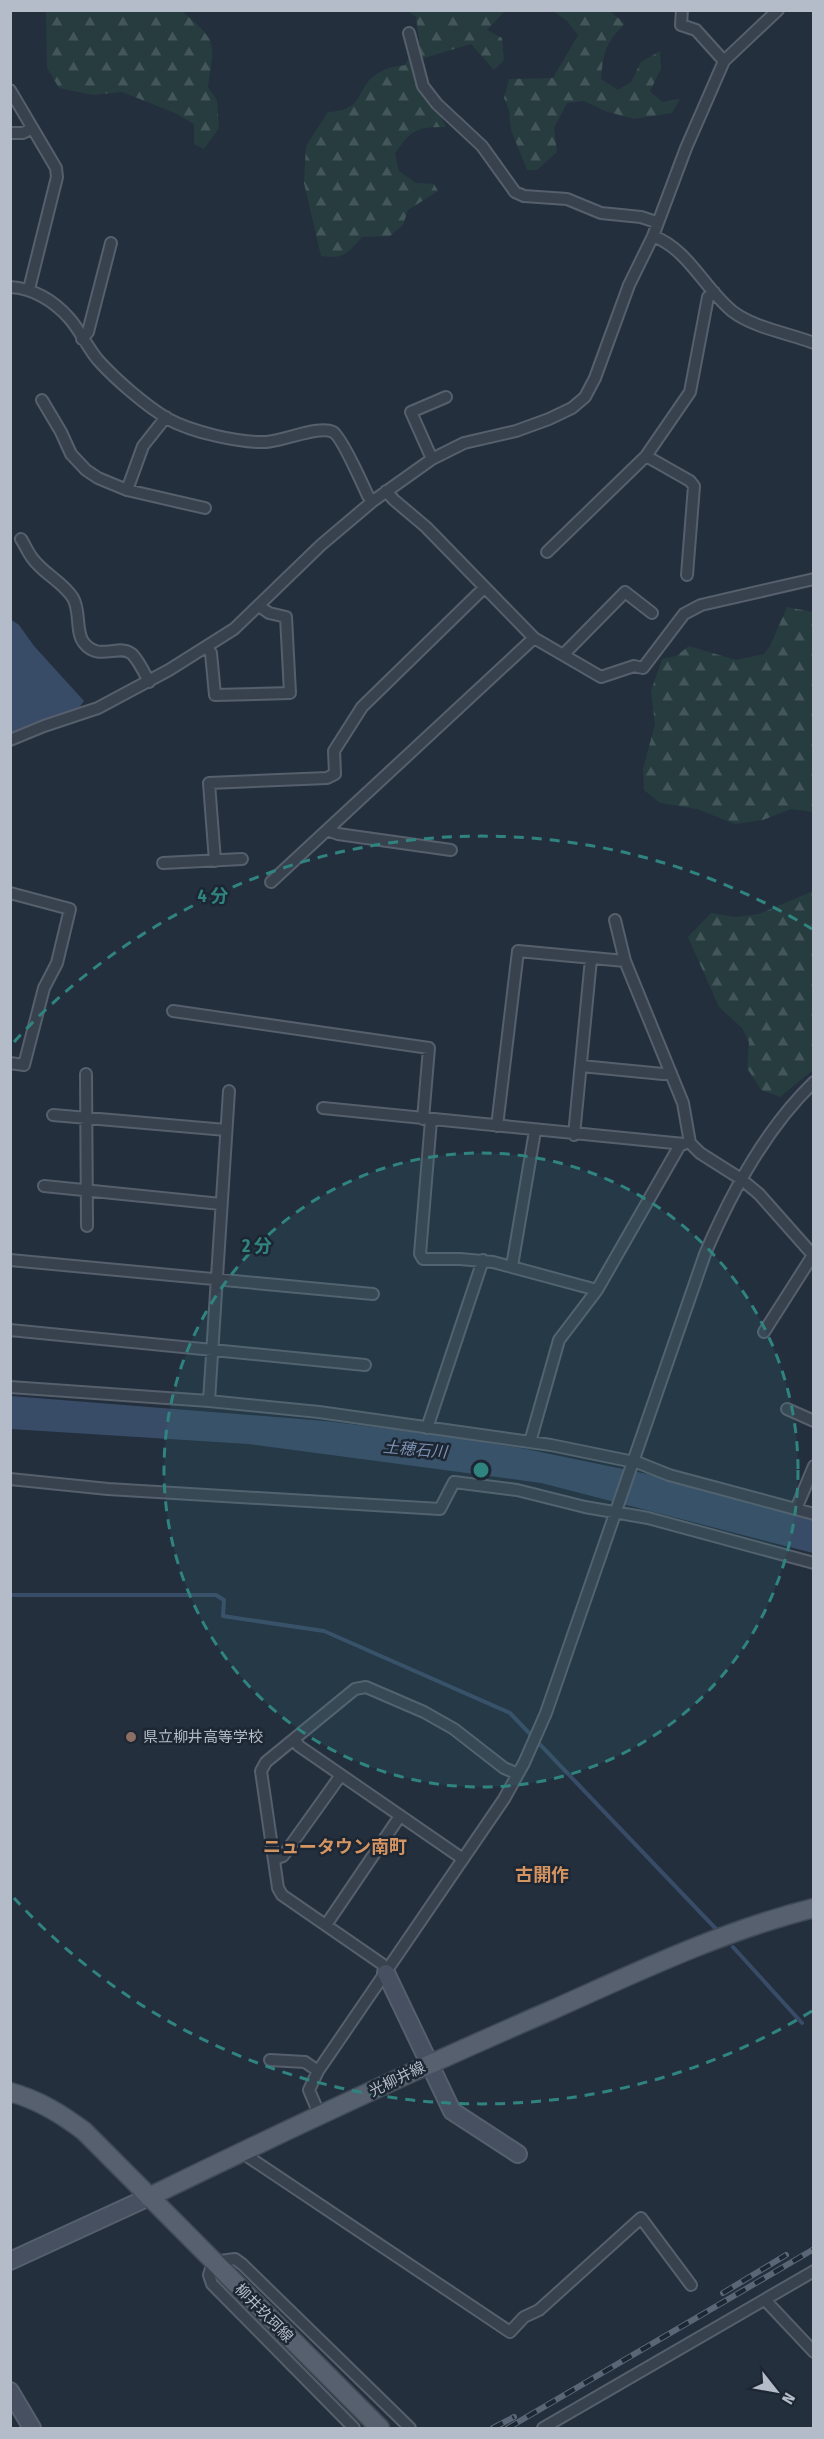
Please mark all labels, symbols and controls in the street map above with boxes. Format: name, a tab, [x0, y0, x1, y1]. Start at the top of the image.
text: 4 分	[198, 885, 229, 907]
text: 2 分	[241, 1235, 272, 1257]
water label: 土穂石川	[382, 1437, 450, 1462]
centre of rings	[471, 1460, 491, 1480]
place label: 県立柳井高等学校	[143, 1728, 263, 1746]
marker: 県立柳井高等学校	[124, 1730, 138, 1744]
district label: ニュータウン南町	[263, 1836, 407, 1858]
district label: 古開作	[515, 1864, 569, 1886]
street label: 光柳井線	[366, 2058, 428, 2100]
street label: 柳井玖珂線	[231, 2280, 297, 2346]
north arrow	[746, 2361, 806, 2421]
text: N	[778, 2389, 799, 2407]

